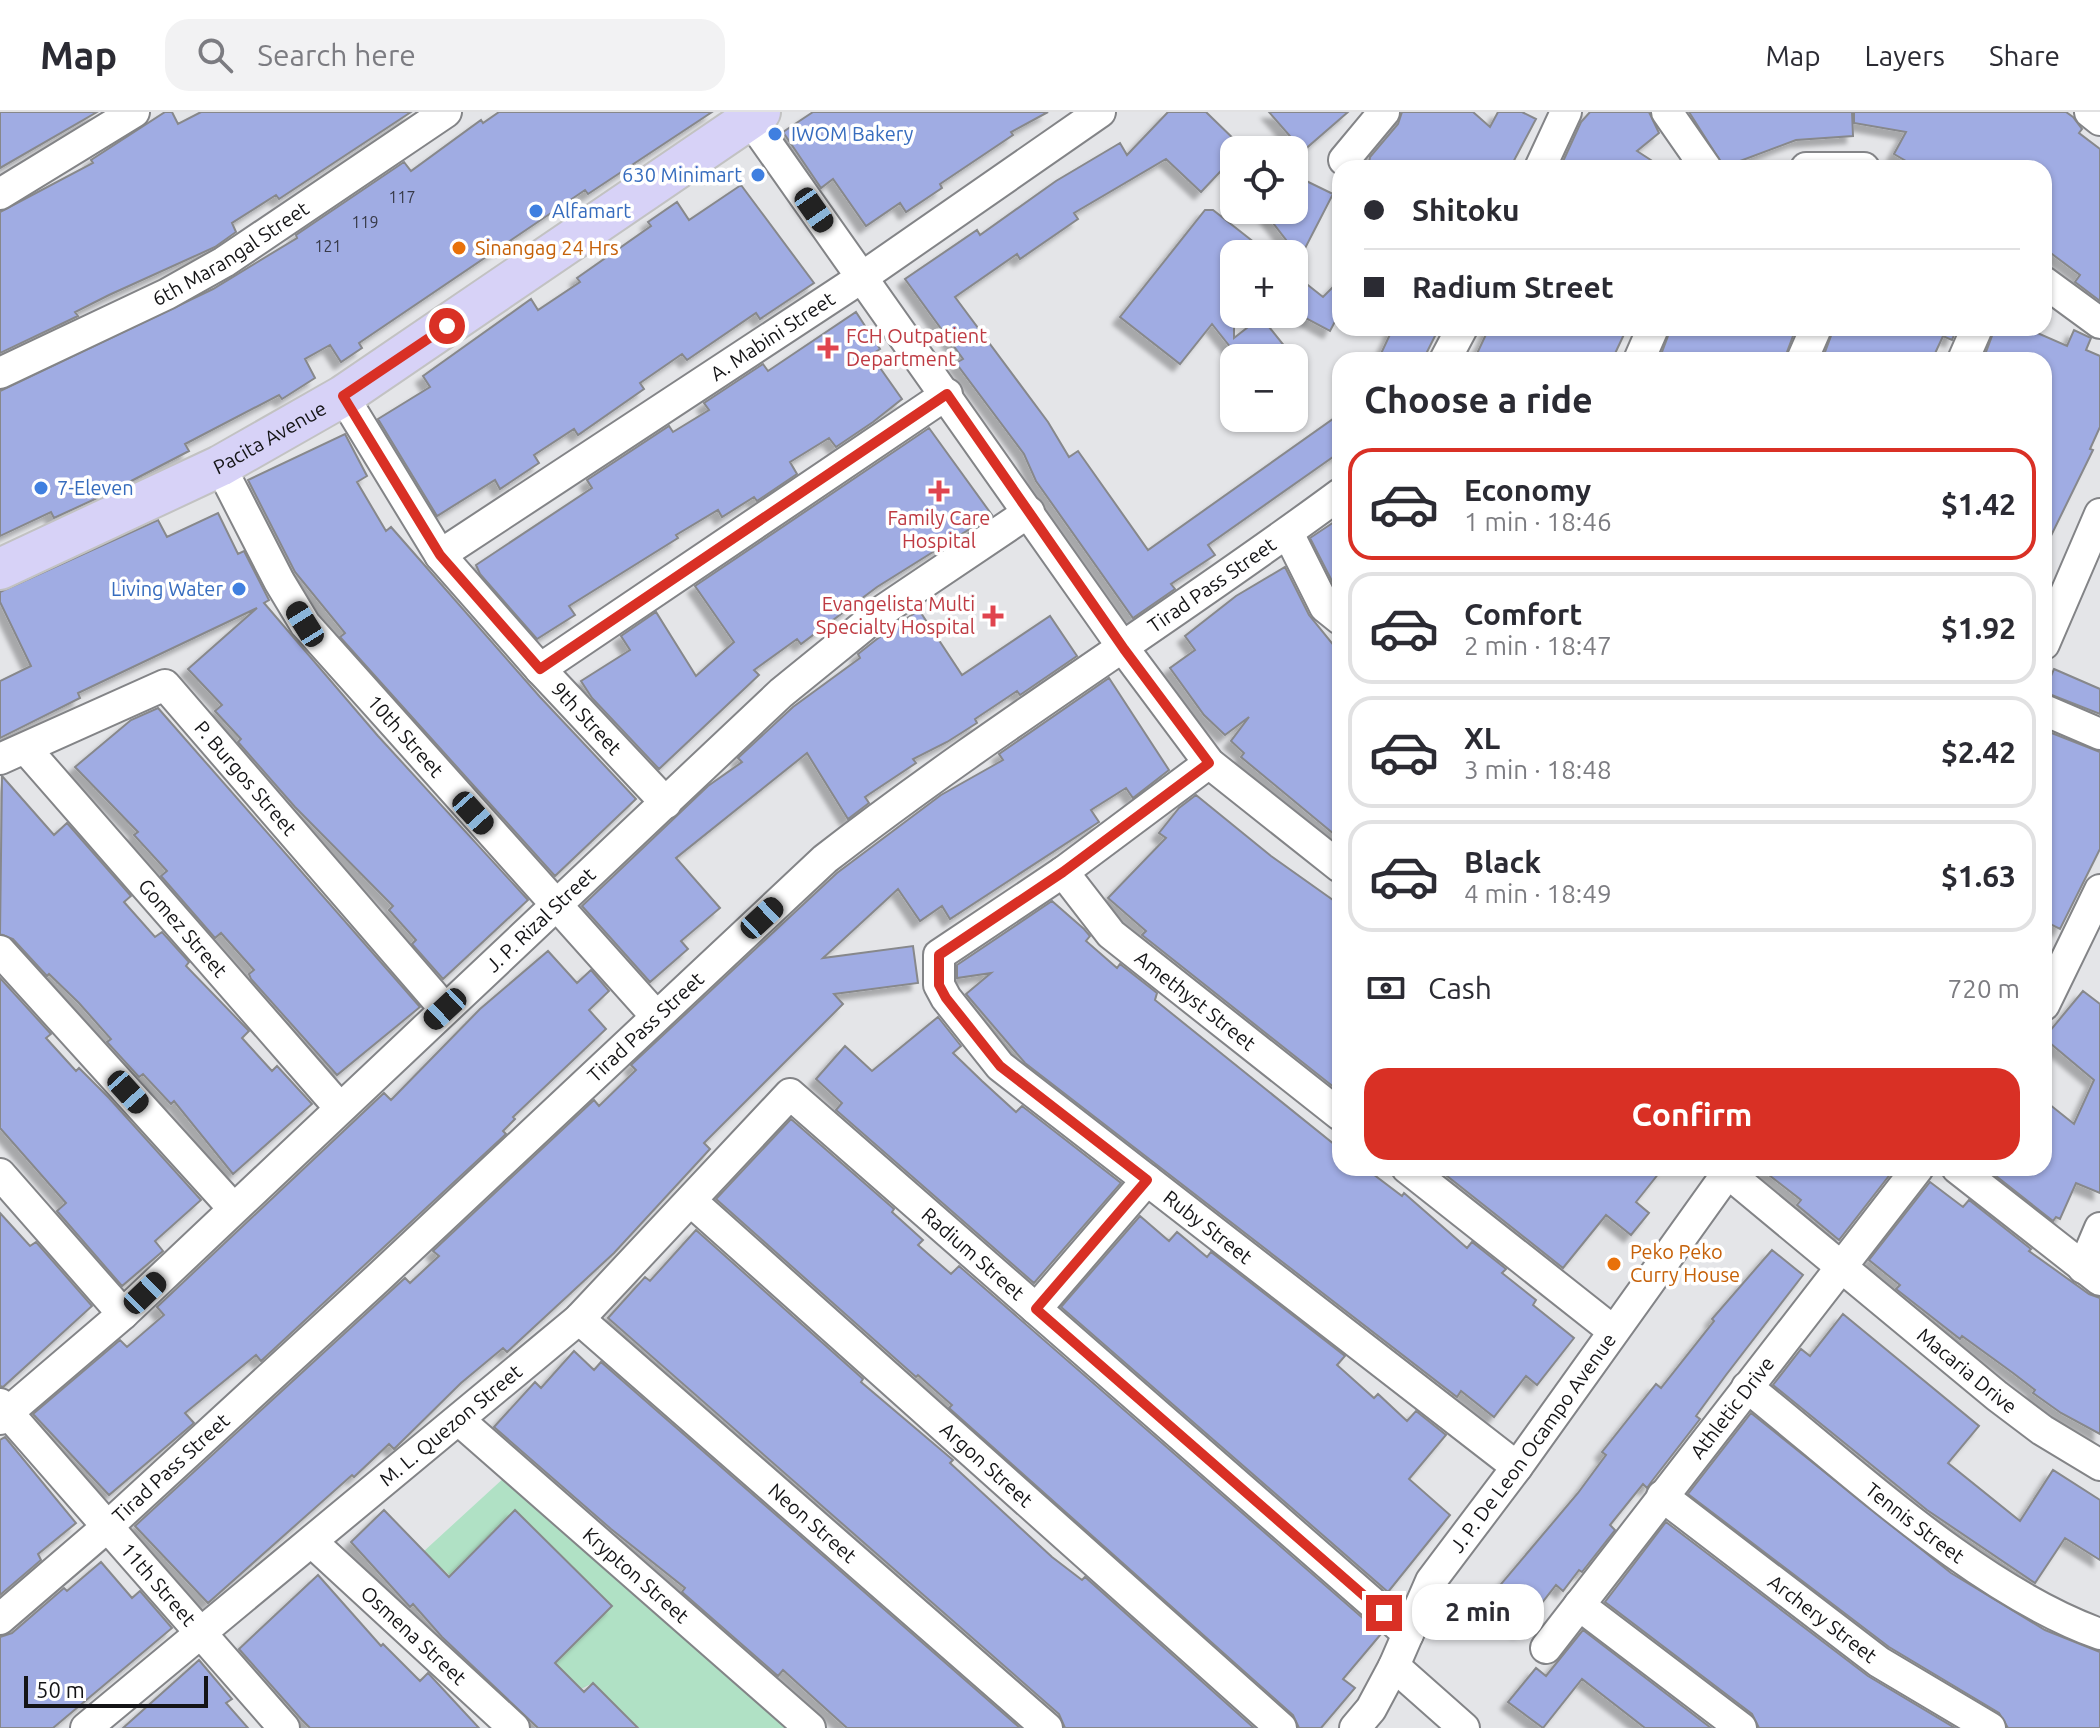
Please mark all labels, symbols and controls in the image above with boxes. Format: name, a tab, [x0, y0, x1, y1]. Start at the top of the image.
search box	[165, 19, 725, 91]
icon: search	[193, 33, 237, 77]
text: Map	[40, 34, 117, 76]
text: Search here	[257, 38, 416, 72]
text: Map	[1765, 40, 1821, 71]
text: Layers	[1865, 40, 1945, 71]
text: Share	[1989, 40, 2060, 71]
place label: IWOM Bakery	[791, 122, 914, 145]
marker: IWOM Bakery	[766, 125, 784, 143]
map controls	[1220, 136, 1308, 432]
button: locate	[1220, 136, 1308, 224]
place label: 630 Minimart	[622, 163, 742, 186]
marker: 630 Minimart	[749, 166, 767, 184]
car	[790, 183, 838, 237]
house number: 117	[388, 188, 416, 206]
text: Shitoku	[1412, 193, 1520, 227]
street label: 6th Marangal Street	[149, 196, 313, 310]
place label: Alfamart	[552, 199, 631, 222]
marker: Alfamart	[527, 202, 545, 220]
house number: 119	[351, 213, 379, 231]
place label: Sinangag 24 Hrs	[475, 236, 619, 259]
house number: 121	[314, 237, 342, 255]
marker: Sinangag 24 Hrs	[450, 239, 468, 257]
button: +	[1220, 240, 1308, 328]
text: Radium Street	[1412, 270, 1614, 304]
street label: A. Mabini Street	[706, 287, 839, 385]
route start	[429, 308, 465, 344]
place label: FCH Outpatient Department	[846, 324, 987, 370]
marker: FCH Outpatient Department	[817, 337, 839, 359]
button: −	[1220, 344, 1308, 432]
text: Choose a ride	[1364, 379, 1593, 420]
street label: Pacita Avenue	[209, 396, 330, 479]
icon: car	[1368, 468, 1440, 540]
text: Economy	[1464, 473, 1591, 507]
place label: 7-Eleven	[57, 476, 134, 499]
marker: 7-Eleven	[32, 479, 50, 497]
marker: Family Care Hospital	[928, 480, 950, 502]
text: $1.42	[1941, 487, 2016, 521]
place label: Family Care Hospital	[888, 506, 990, 552]
text: 1 min · 18:46	[1464, 507, 1612, 536]
street label: Tirad Pass Street	[1143, 532, 1280, 637]
place label: Living Water	[111, 577, 223, 600]
marker: Living Water	[230, 580, 248, 598]
place label: Evangelista Multi Specialty Hospital	[816, 592, 975, 638]
icon: car	[1368, 592, 1440, 664]
car	[282, 597, 328, 651]
text: Comfort	[1464, 597, 1582, 631]
marker: Evangelista Multi Specialty Hospital	[982, 605, 1004, 627]
text: $1.92	[1941, 611, 2016, 645]
text: 2 min · 18:47	[1464, 631, 1612, 660]
street label: 9th Street	[547, 677, 627, 759]
street label: 10th Street	[363, 690, 449, 782]
street label: P. Burgos Street	[190, 716, 302, 840]
icon: car	[1368, 716, 1440, 788]
text: XL	[1464, 721, 1500, 755]
text: $2.42	[1941, 735, 2016, 769]
text: 3 min · 18:48	[1464, 755, 1612, 784]
car	[448, 787, 498, 839]
icon: car	[1368, 840, 1440, 912]
text: Black	[1464, 845, 1541, 879]
text: $1.63	[1941, 859, 2016, 893]
street label: J. P. Rizal Street	[481, 862, 600, 976]
street label: Gomez Street	[134, 874, 232, 982]
text: 4 min · 18:49	[1464, 879, 1612, 908]
car	[736, 893, 788, 943]
street label: Amethyst Street	[1131, 946, 1261, 1055]
icon: cash	[1364, 966, 1408, 1010]
street label: Tirad Pass Street	[583, 967, 708, 1087]
text: Cash	[1428, 971, 1492, 1005]
text: 720 m	[1948, 974, 2020, 1003]
car	[419, 984, 471, 1034]
car	[103, 1066, 153, 1118]
button: Confirm	[1364, 1068, 2020, 1160]
street label: Ruby Street	[1159, 1185, 1257, 1268]
street label: Radium Street	[917, 1203, 1029, 1304]
place label: Peko Peko Curry House	[1630, 1240, 1740, 1286]
marker: Peko Peko Curry House	[1605, 1255, 1623, 1273]
car	[119, 1268, 171, 1318]
street label: Macaria Drive	[1913, 1323, 2022, 1418]
street label: J. P. De Leon Ocampo Avenue	[1445, 1328, 1620, 1557]
street label: Athletic Drive	[1685, 1352, 1778, 1463]
street label: M. L. Quezon Street	[375, 1359, 526, 1491]
street label: Tirad Pass Street	[107, 1408, 234, 1527]
street label: Argon Street	[936, 1417, 1038, 1512]
street label: Tennis Street	[1861, 1477, 1969, 1568]
street label: Neon Street	[764, 1478, 861, 1567]
street label: Krypton Street	[579, 1522, 694, 1628]
street label: 11th Street	[116, 1538, 201, 1630]
street label: Archery Street	[1764, 1570, 1882, 1667]
street label: Osmena Street	[357, 1581, 471, 1689]
callout: 2 min	[1412, 1585, 1544, 1641]
route end	[1366, 1595, 1402, 1631]
text: 2 min	[1445, 1597, 1511, 1626]
scale bar	[24, 1672, 208, 1708]
text: 50 m	[36, 1677, 85, 1702]

